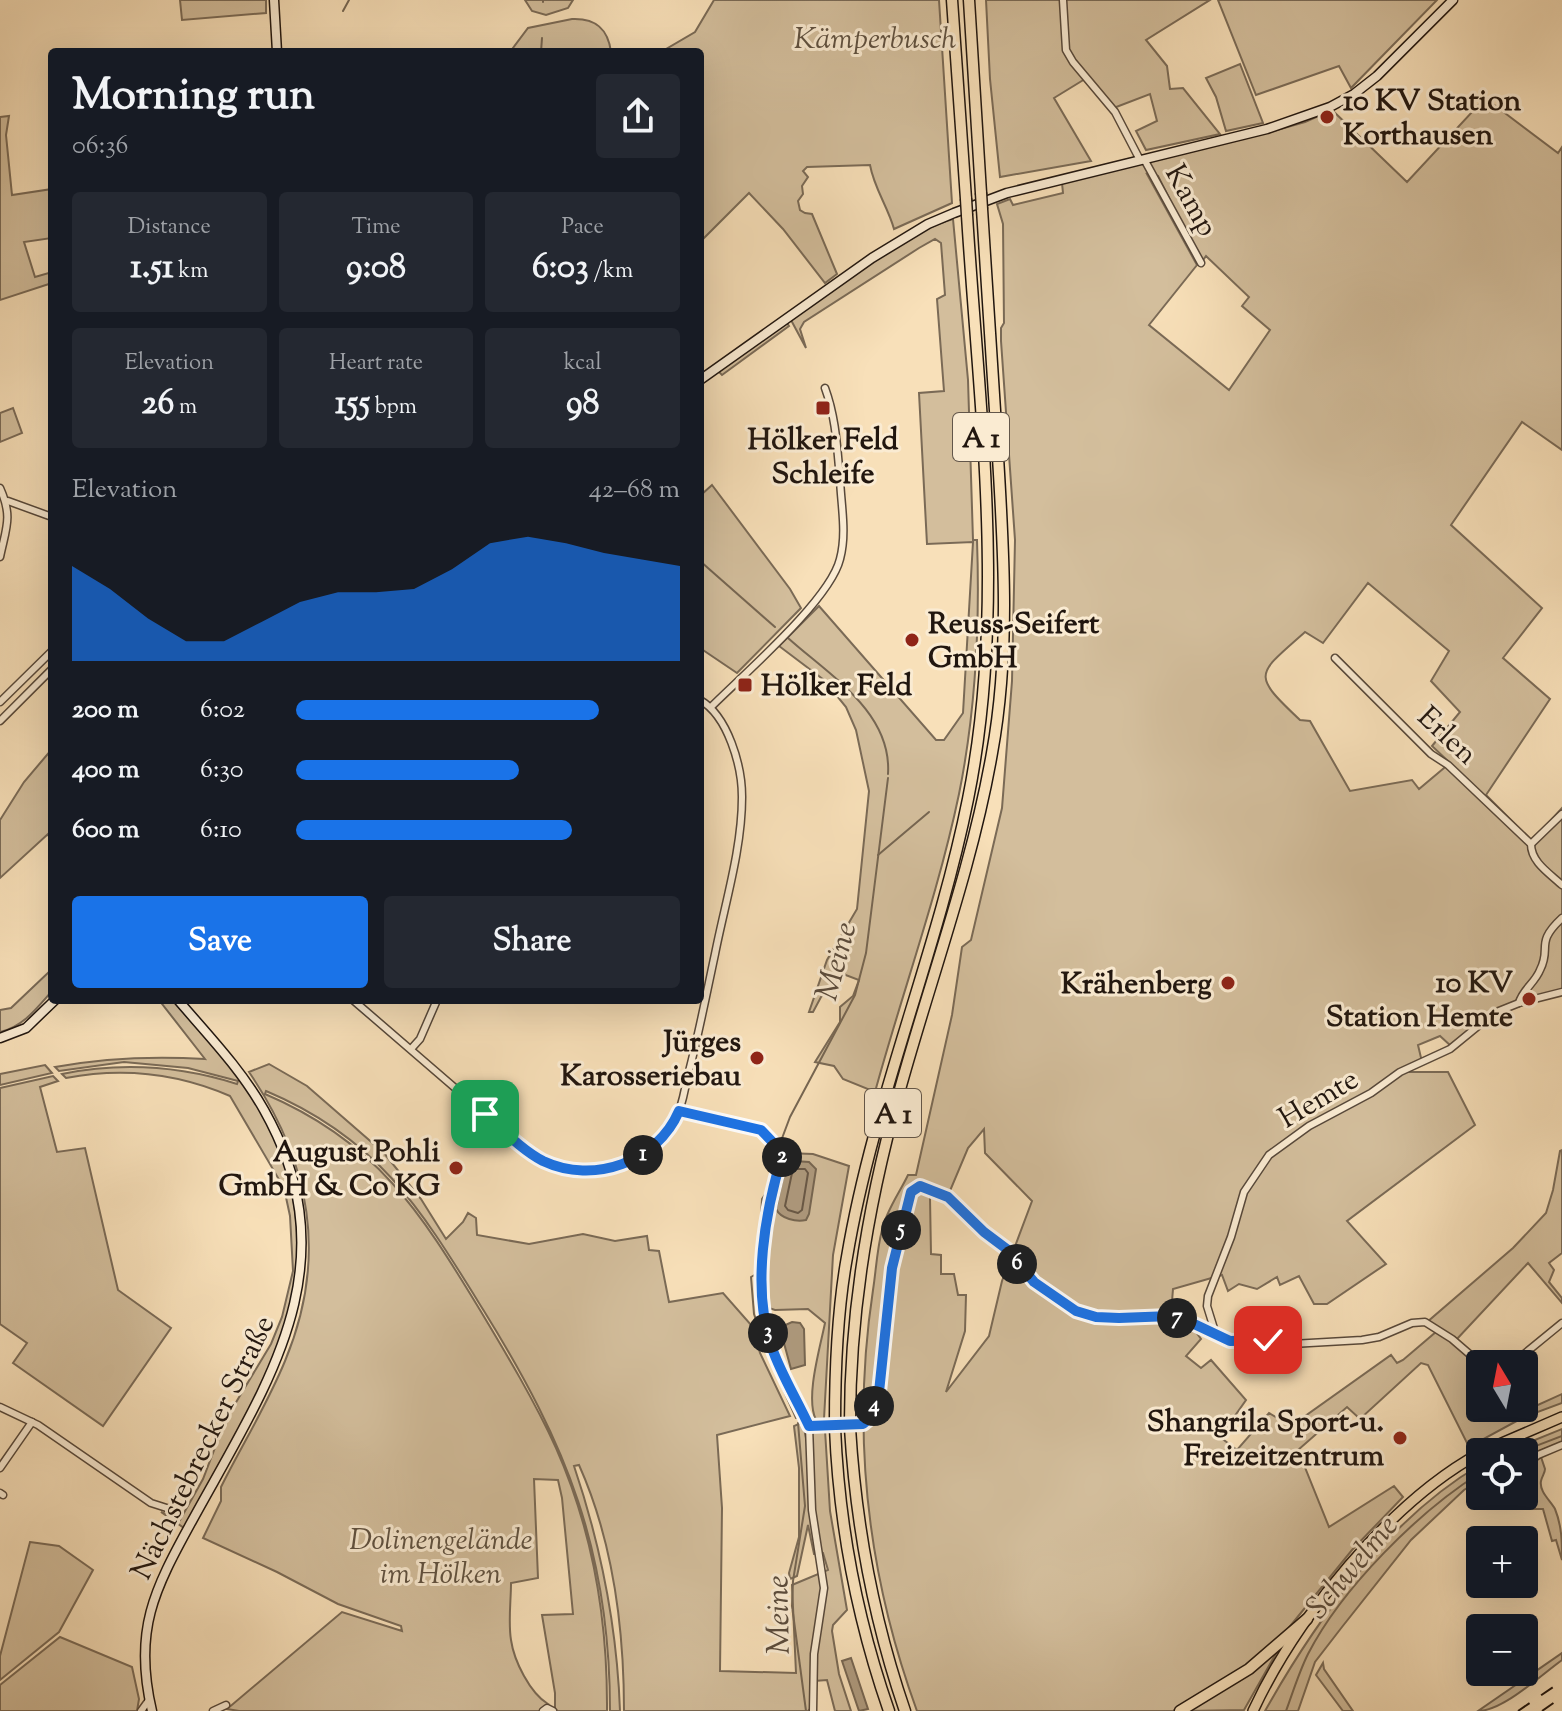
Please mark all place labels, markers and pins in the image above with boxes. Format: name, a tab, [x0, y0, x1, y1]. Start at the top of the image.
place label: 10 KV Station Korthausen	[1343, 81, 1522, 158]
marker: 10 KV Station Korthausen	[1318, 108, 1336, 126]
marker: Hölker Feld Schleife	[814, 399, 832, 417]
place label: Hölker Feld Schleife	[747, 420, 899, 497]
place label: Reuss-Seifert GmbH	[928, 604, 1100, 681]
marker: Reuss-Seifert GmbH	[903, 631, 921, 649]
place label: Hölker Feld	[761, 666, 912, 709]
marker: Hölker Feld	[736, 676, 754, 694]
place label: 10 KV Station Hemte	[1326, 963, 1514, 1040]
place label: Krähenberg	[1061, 964, 1212, 1007]
marker: Krähenberg	[1219, 974, 1237, 992]
marker: 10 KV Station Hemte	[1520, 990, 1538, 1008]
place label: Jürges Karosseriebau	[560, 1022, 742, 1099]
marker: Jürges Karosseriebau	[748, 1049, 766, 1067]
pin	[451, 1080, 519, 1148]
place label: August Pohli GmbH & Co KG	[219, 1132, 440, 1209]
pin: 1	[623, 1135, 663, 1175]
pin: 2	[762, 1137, 802, 1177]
marker: August Pohli GmbH & Co KG	[447, 1159, 465, 1177]
pin: 5	[881, 1210, 921, 1250]
pin: 6	[997, 1244, 1037, 1284]
pin: 7	[1157, 1298, 1197, 1338]
pin	[1234, 1306, 1302, 1374]
pin: 3	[748, 1313, 788, 1353]
pin: 4	[854, 1386, 894, 1426]
place label: Shangrila Sport-u. Freizeitzentrum	[1147, 1402, 1384, 1479]
marker: Shangrila Sport-u. Freizeitzentrum	[1391, 1429, 1409, 1447]

